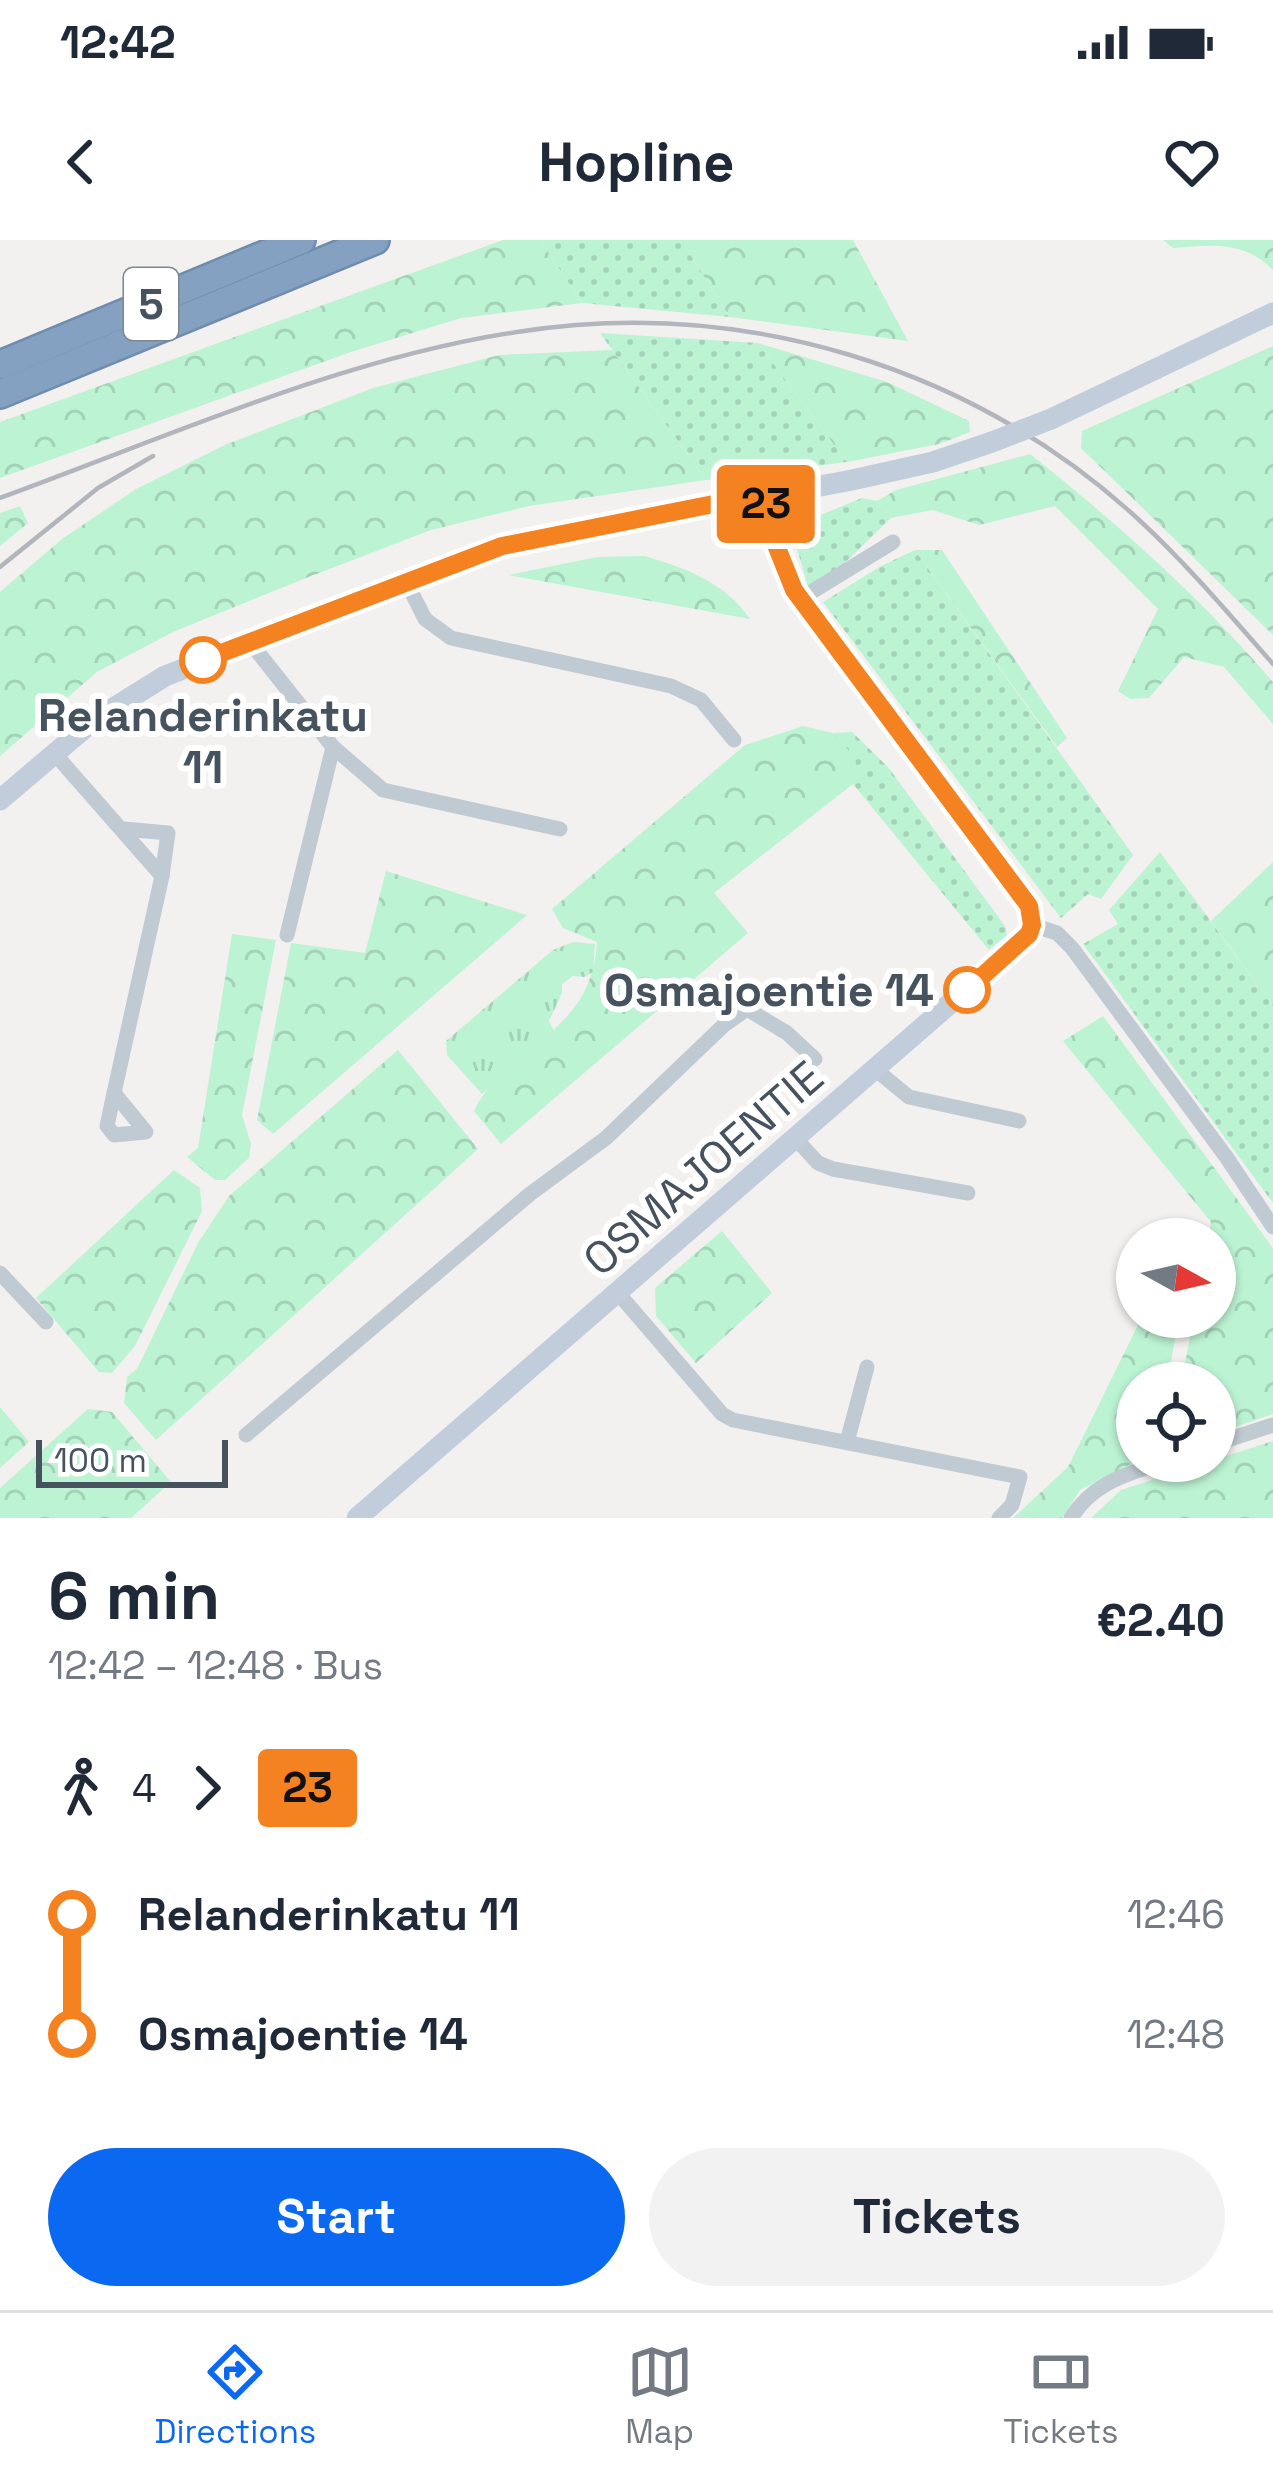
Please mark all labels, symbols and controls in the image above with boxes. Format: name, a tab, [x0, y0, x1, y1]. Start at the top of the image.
text: 12:42	[60, 14, 176, 71]
text: Hopline	[538, 128, 735, 197]
icon: back	[48, 129, 114, 195]
icon: heart	[1159, 129, 1225, 195]
road number: 5	[124, 268, 178, 340]
line badge: 23	[712, 465, 820, 543]
text: 23	[741, 477, 791, 530]
marker: Relanderinkatu 11	[181, 638, 225, 682]
place label: Relanderinkatu 11	[38, 687, 368, 796]
place label: Osmajoentie 14	[604, 962, 934, 1019]
marker: Osmajoentie 14	[945, 968, 989, 1012]
street label: OSMAJOENTIE	[572, 1049, 835, 1288]
north arrow	[1116, 1218, 1236, 1338]
map controls	[1116, 1218, 1236, 1482]
button: locate	[1116, 1362, 1236, 1482]
scale bar	[36, 1434, 228, 1487]
text: 100 m	[54, 1440, 147, 1482]
text: 6 min	[48, 1554, 220, 1638]
text: €2.40	[1097, 1592, 1225, 1649]
text: 12:42 – 12:48 · Bus	[48, 1641, 383, 1690]
icon: walk	[48, 1755, 114, 1821]
icon: forward	[174, 1755, 240, 1821]
text: 23	[282, 1761, 333, 1814]
text: 4	[132, 1764, 156, 1813]
text: Relanderinkatu 11	[138, 1886, 520, 1943]
text: 12:46	[1127, 1890, 1225, 1939]
text: Osmajoentie 14	[138, 2006, 468, 2063]
text: 12:48	[1127, 2010, 1225, 2059]
button: Start	[48, 2148, 625, 2286]
button: Tickets	[649, 2148, 1225, 2286]
tab: Directions	[155, 2339, 316, 2453]
tab: Map	[625, 2339, 694, 2453]
tab: Tickets	[1003, 2339, 1118, 2453]

